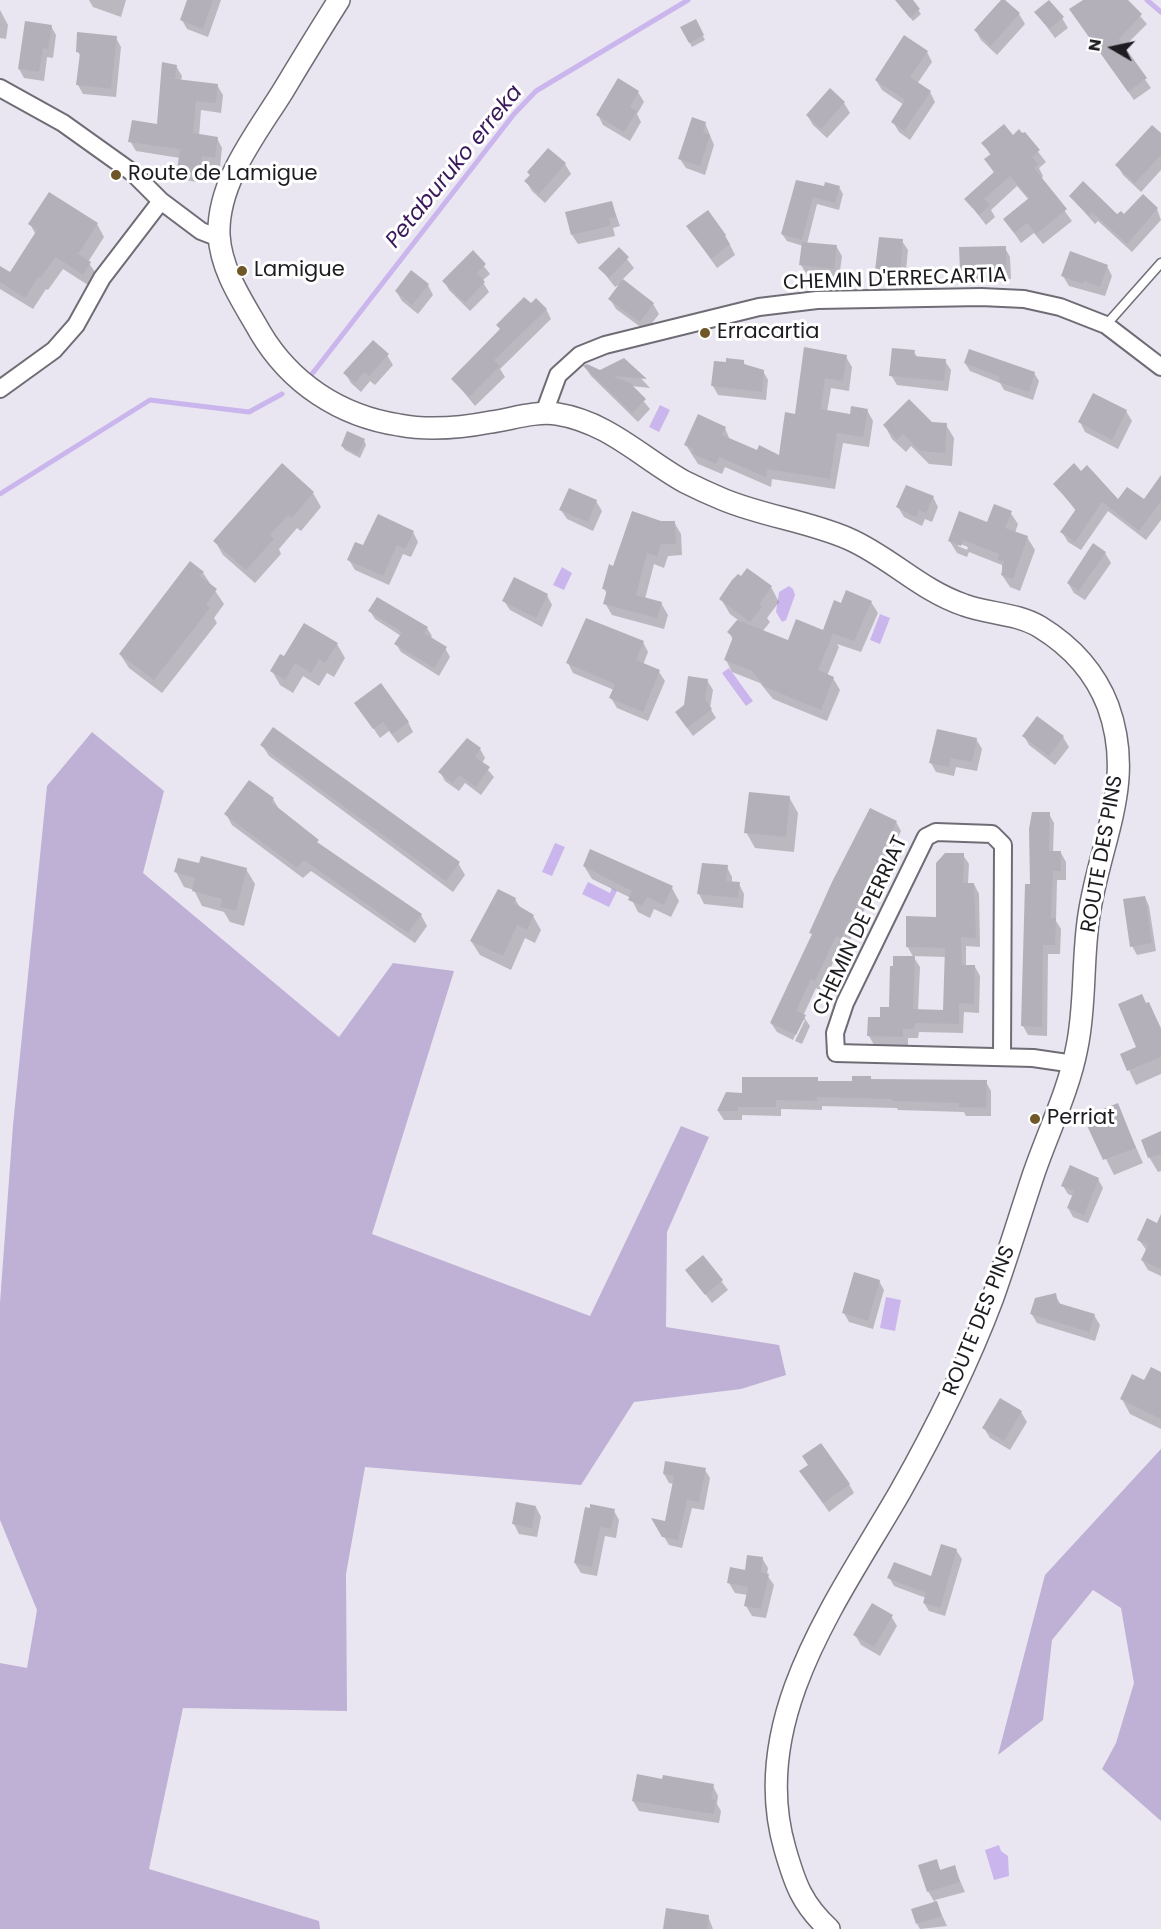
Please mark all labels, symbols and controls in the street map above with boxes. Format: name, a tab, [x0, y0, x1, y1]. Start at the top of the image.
north arrow	[1083, 18, 1143, 78]
text: N	[1082, 37, 1107, 53]
water label: Petaburuko erreka	[381, 80, 529, 254]
place label: Route de Lamigue	[128, 162, 317, 188]
marker: Route de Lamigue	[109, 168, 123, 182]
place label: Lamigue	[254, 258, 345, 284]
street label: CHEMIN D'ERRECARTIA	[783, 263, 1007, 297]
marker: Lamigue	[235, 264, 249, 278]
place label: Erracartia	[717, 320, 819, 346]
marker: Erracartia	[698, 326, 712, 340]
street label: ROUTE DES PINS	[1077, 773, 1129, 935]
street label: CHEMIN DE PERRIAT	[808, 832, 914, 1020]
place label: Perriat	[1047, 1106, 1115, 1132]
marker: Perriat	[1028, 1112, 1042, 1126]
street label: ROUTE DES PINS	[939, 1242, 1021, 1400]

